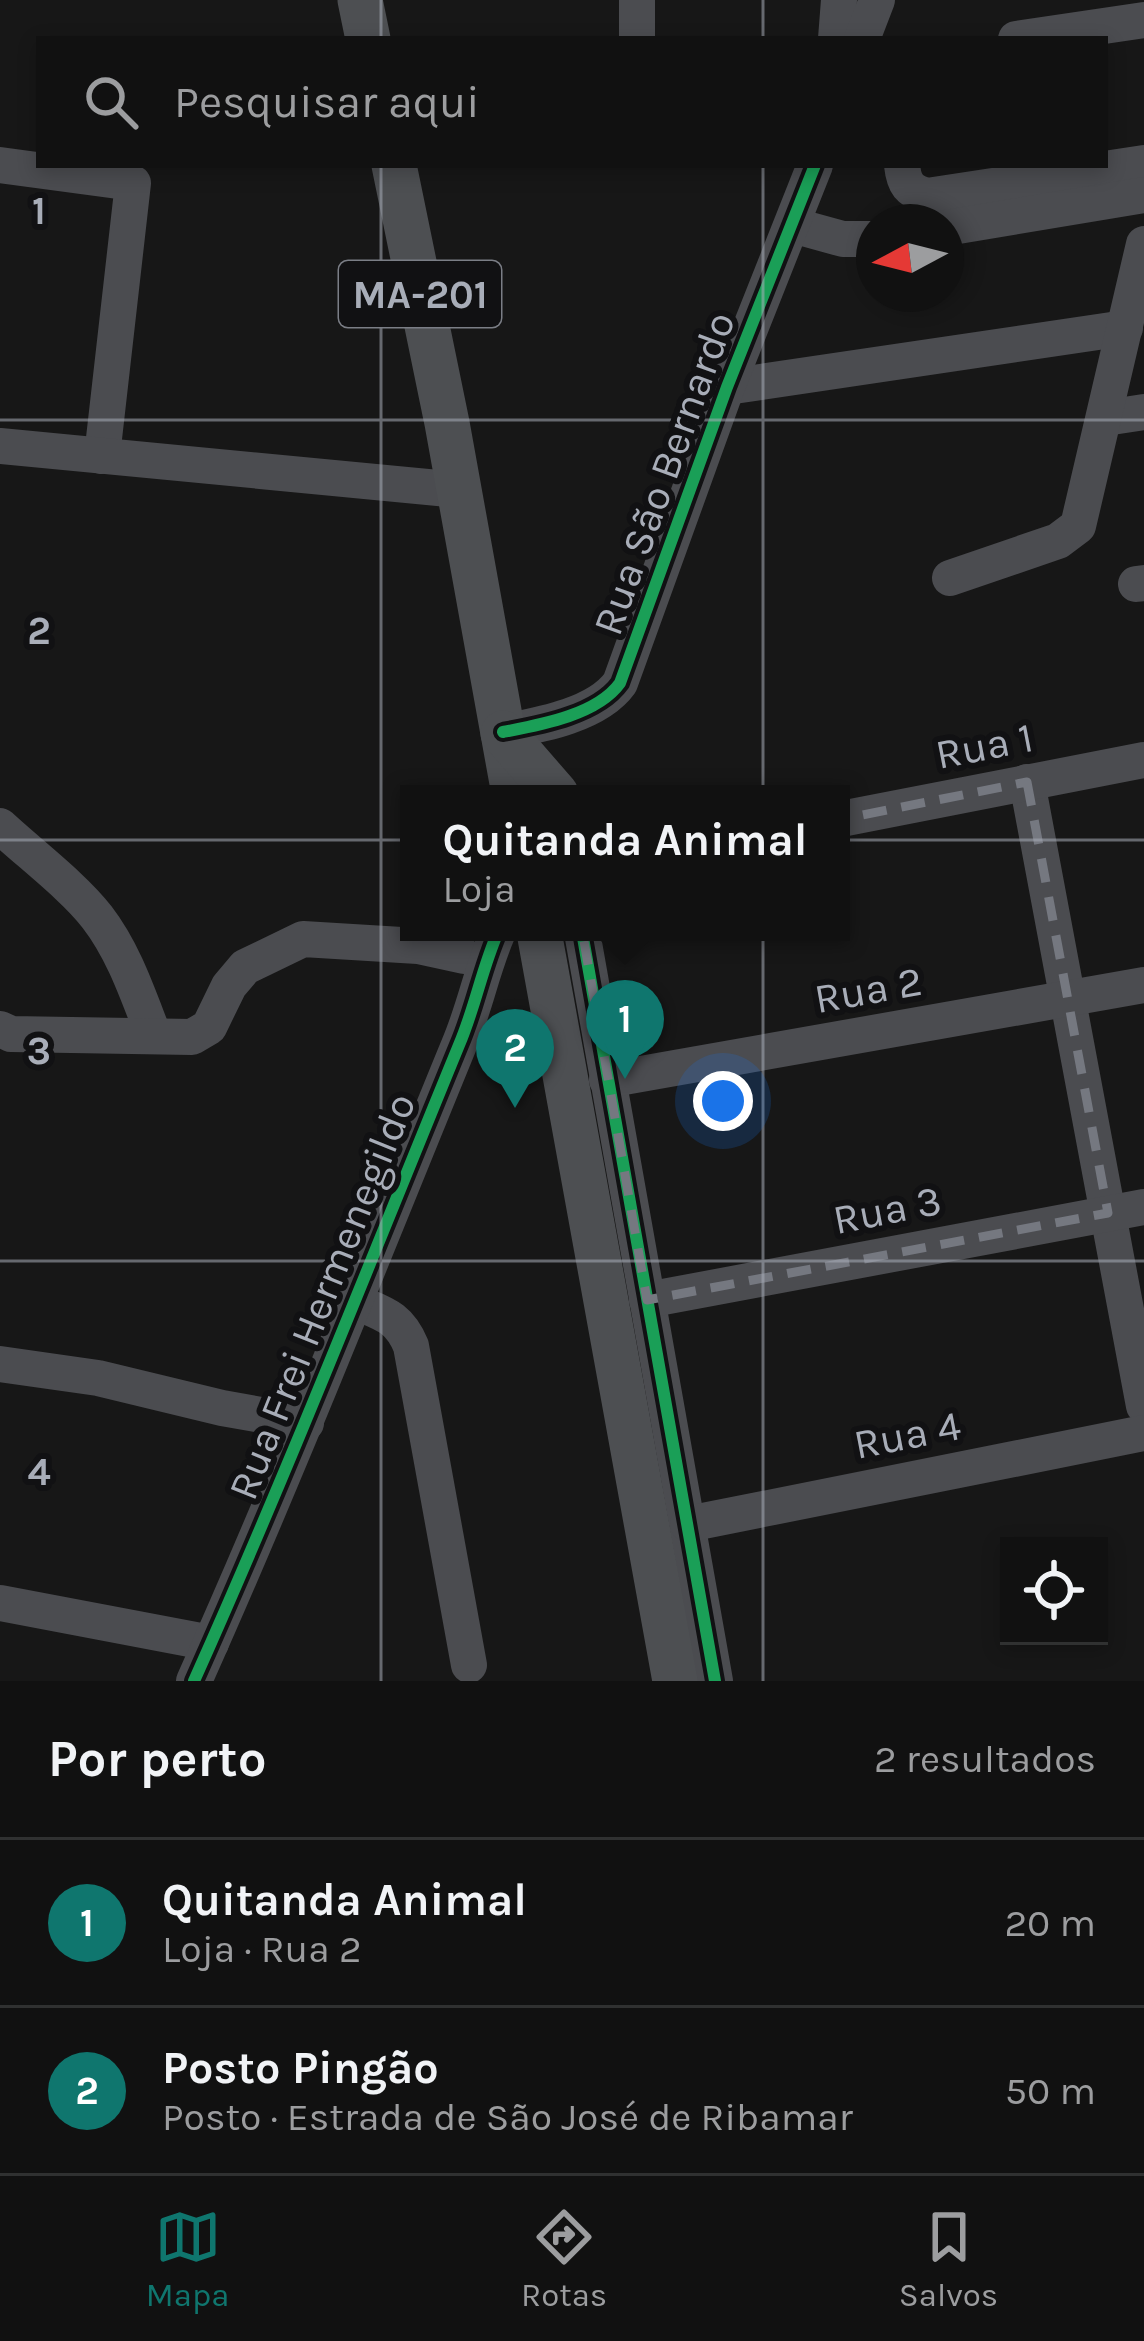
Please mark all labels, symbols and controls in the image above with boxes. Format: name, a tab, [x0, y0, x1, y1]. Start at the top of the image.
search box	[36, 36, 1108, 168]
icon: search	[78, 69, 144, 135]
text: Pesquisar aqui	[174, 76, 480, 128]
text: 1	[32, 188, 46, 234]
north arrow	[856, 204, 964, 312]
road number: MA-201	[339, 261, 501, 327]
street label: Rua São Bernardo	[582, 305, 746, 642]
text: 2	[27, 608, 51, 654]
street label: Rua 1	[931, 712, 1037, 780]
popup	[400, 785, 850, 941]
text: Quitanda Animal	[443, 814, 807, 866]
text: Loja	[443, 866, 516, 912]
street label: Rua 2	[810, 956, 926, 1024]
pin: 1	[586, 980, 664, 1079]
pin: 2	[476, 1009, 554, 1108]
text: 3	[27, 1028, 51, 1074]
your location	[693, 1071, 753, 1131]
street label: Rua Frei Hermenegildo	[217, 1086, 426, 1507]
street label: Rua 3	[829, 1175, 945, 1245]
street label: Rua 4	[850, 1400, 965, 1470]
text: 4	[27, 1449, 51, 1495]
map controls	[1000, 1537, 1108, 1645]
button: locate	[1000, 1537, 1108, 1645]
text: Por perto	[48, 1729, 267, 1789]
text: 2 resultados	[874, 1736, 1096, 1782]
text: Quitanda Animal	[162, 1874, 527, 1926]
text: 1	[80, 1900, 94, 1946]
text: 20 m	[1005, 1900, 1096, 1946]
text: Loja · Rua 2	[162, 1926, 362, 1972]
text: Posto Pingão	[162, 2042, 439, 2094]
text: 2	[75, 2068, 99, 2114]
text: 50 m	[1005, 2068, 1096, 2114]
text: Posto · Estrada de São José de Ribamar	[162, 2094, 853, 2140]
tab: Mapa	[146, 2204, 229, 2314]
tab: Rotas	[521, 2204, 607, 2314]
tab: Salvos	[899, 2204, 998, 2314]

